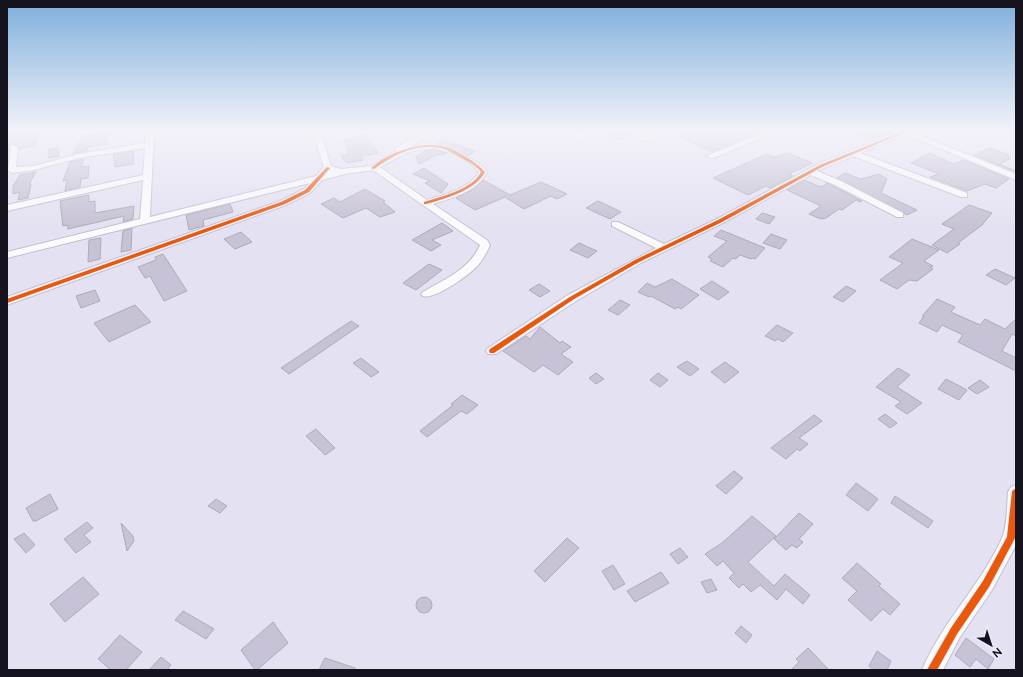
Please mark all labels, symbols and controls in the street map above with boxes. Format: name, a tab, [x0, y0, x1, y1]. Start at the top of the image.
north arrow	[971, 625, 1011, 665]
text: N	[990, 645, 1004, 660]

